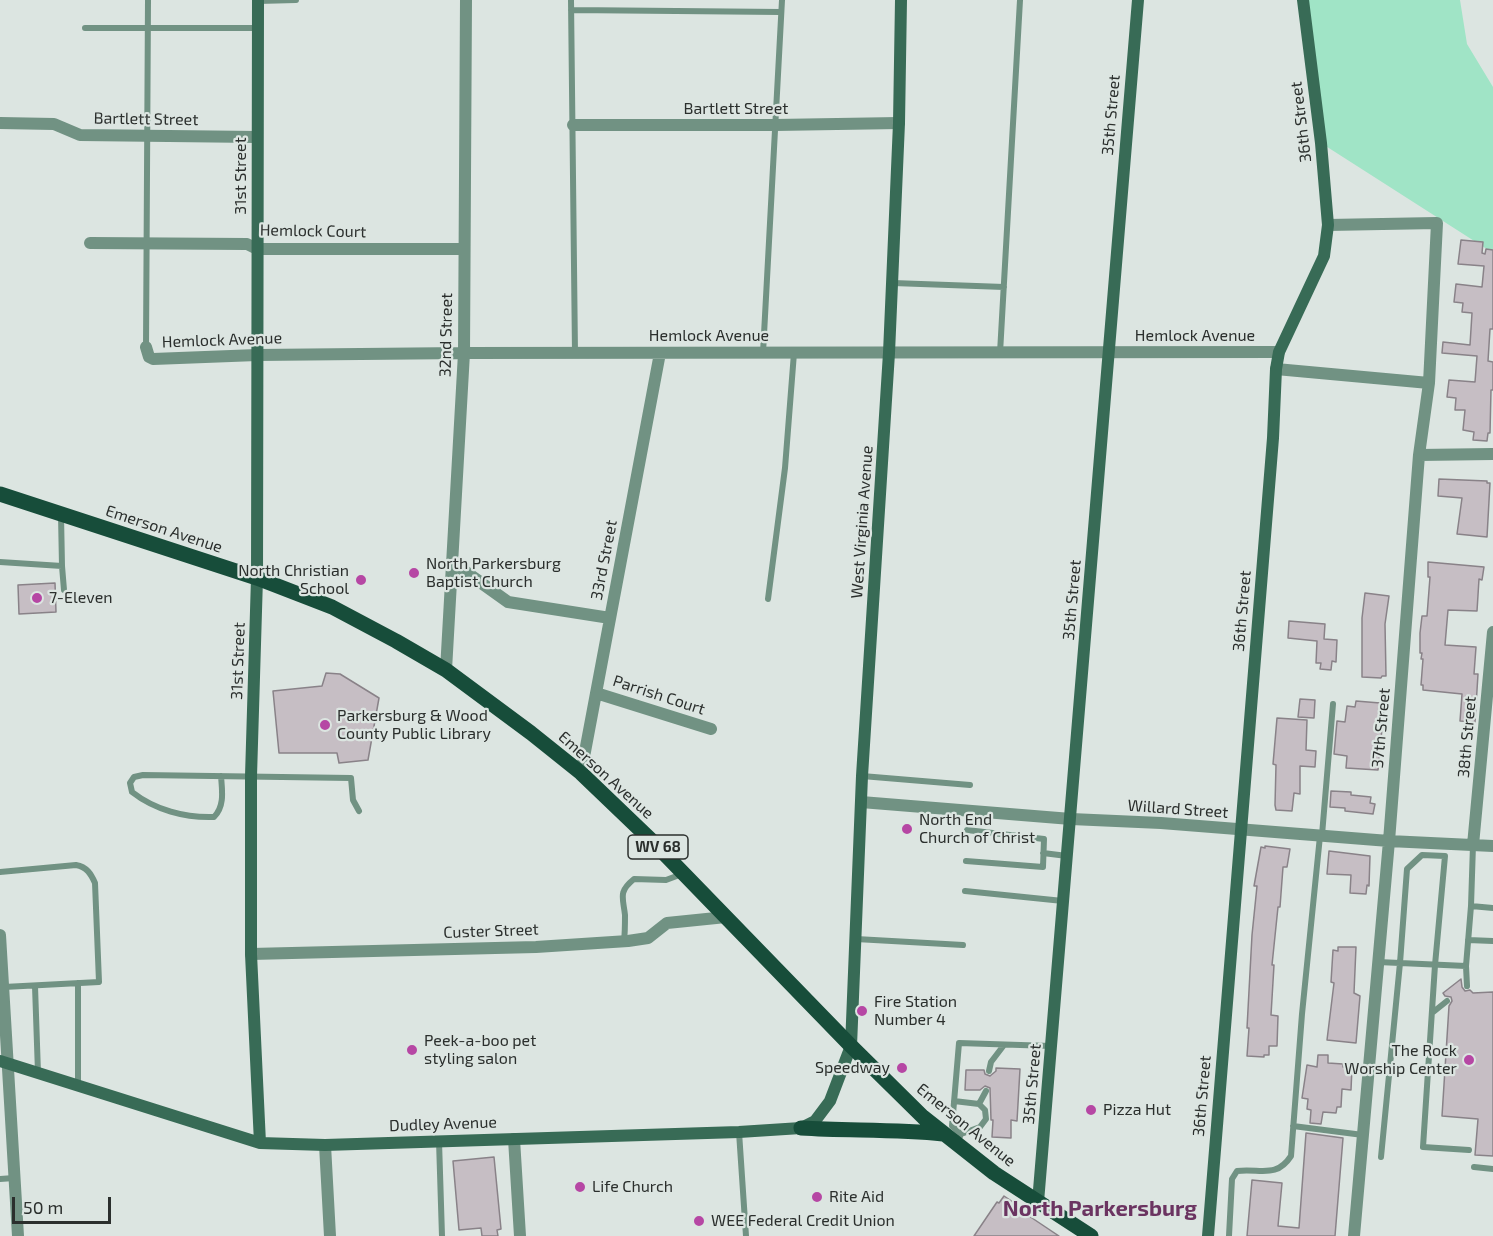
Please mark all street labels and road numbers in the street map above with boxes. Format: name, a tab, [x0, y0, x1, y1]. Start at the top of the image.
street label: 35th Street	[1098, 74, 1124, 156]
street label: 36th Street	[1287, 80, 1315, 164]
street label: Bartlett Street	[684, 99, 788, 119]
street label: Bartlett Street	[93, 108, 199, 130]
street label: 31st Street	[231, 137, 251, 215]
street label: Hemlock Court	[260, 220, 366, 242]
street label: 32nd Street	[436, 293, 456, 377]
street label: Hemlock Avenue	[649, 326, 769, 346]
street label: Hemlock Avenue	[1135, 326, 1255, 346]
street label: Hemlock Avenue	[162, 328, 282, 352]
street label: West Virginia Avenue	[847, 445, 877, 599]
street label: Emerson Avenue	[103, 501, 225, 557]
street label: 33rd Street	[587, 518, 621, 602]
street label: 35th Street	[1059, 559, 1085, 641]
street label: 36th Street	[1229, 570, 1255, 652]
street label: 31st Street	[227, 622, 249, 700]
street label: Parrish Court	[610, 671, 708, 719]
street label: 37th Street	[1368, 687, 1394, 769]
street label: 38th Street	[1454, 695, 1480, 779]
street label: Emerson Avenue	[554, 727, 658, 823]
street label: Willard Street	[1127, 796, 1229, 822]
road number: WV 68	[628, 835, 688, 859]
street label: Custer Street	[443, 920, 539, 942]
street label: 35th Street	[1019, 1043, 1045, 1125]
street label: 36th Street	[1189, 1055, 1215, 1137]
street label: Emerson Avenue	[913, 1079, 1019, 1171]
street label: Dudley Avenue	[389, 1113, 497, 1135]

